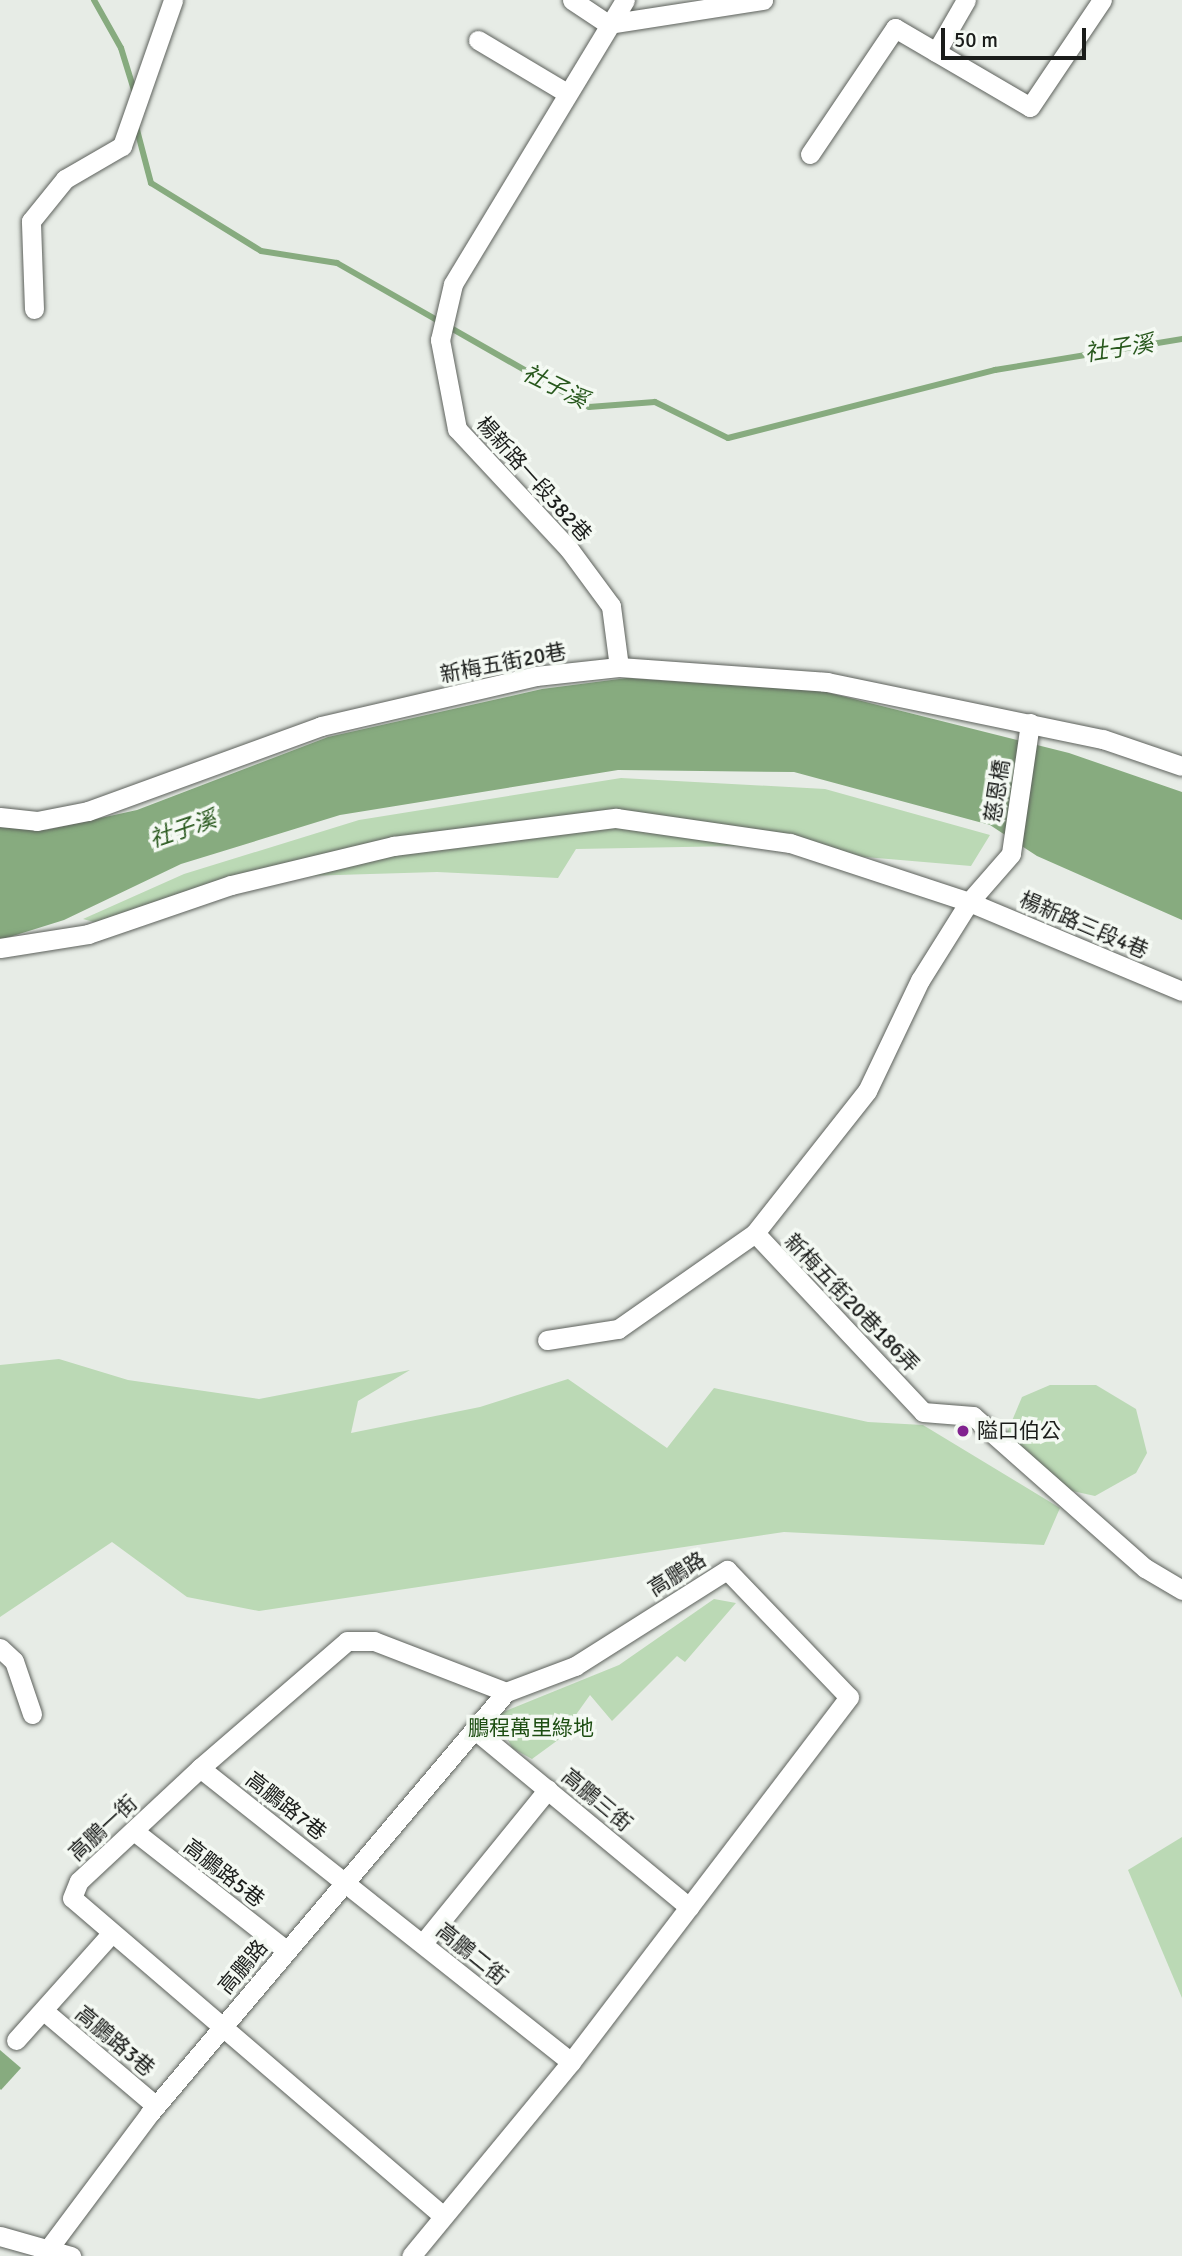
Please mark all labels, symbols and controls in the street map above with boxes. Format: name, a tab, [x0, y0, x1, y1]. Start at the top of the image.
scale bar	[944, 14, 1089, 58]
text: 50 m	[954, 27, 998, 53]
water label: 社子溪	[1083, 330, 1155, 368]
water label: 社子溪	[518, 359, 592, 415]
street label: 楊新路一段382巷	[471, 411, 597, 547]
street label: 新梅五街20巷	[438, 638, 568, 688]
street label: 慈恩橋	[980, 758, 1014, 824]
water label: 社子溪	[146, 806, 220, 854]
street label: 楊新路三段4巷	[1016, 887, 1152, 963]
street label: 新梅五街20巷186弄	[779, 1229, 925, 1377]
place label: 隘口伯公	[977, 1418, 1061, 1444]
marker: 隘口伯公	[955, 1423, 971, 1439]
street label: 高鵬路	[644, 1547, 710, 1601]
park label: 鵬程萬里綠地	[468, 1715, 594, 1741]
street label: 高鵬三街	[557, 1763, 637, 1837]
street label: 高鵬路7巷	[241, 1767, 331, 1845]
street label: 高鵬一街	[64, 1790, 142, 1866]
street label: 高鵬路5巷	[179, 1834, 269, 1912]
street label: 高鵬二街	[431, 1918, 513, 1990]
street label: 高鵬路	[213, 1935, 273, 1999]
street label: 高鵬路3巷	[70, 2001, 160, 2081]

